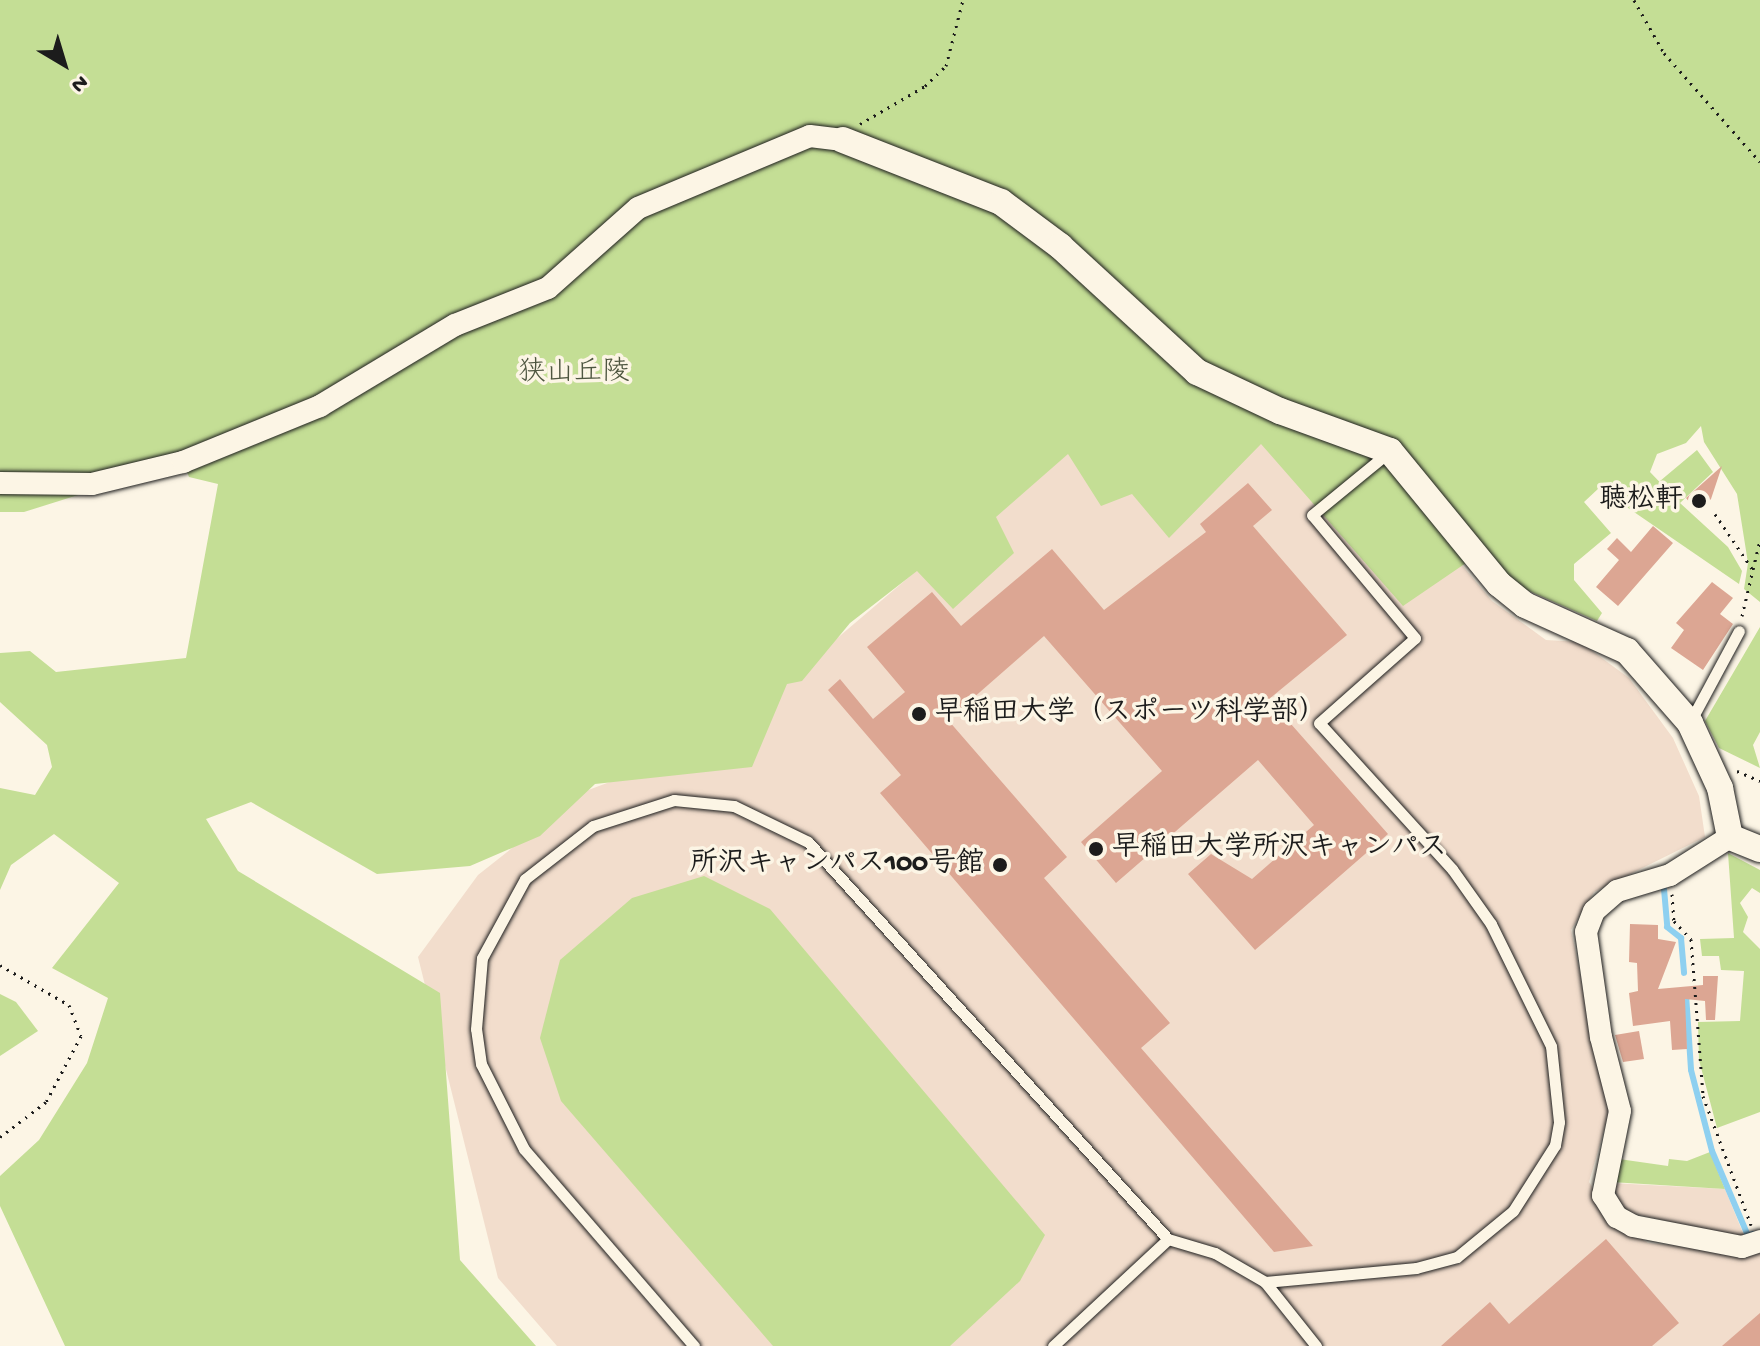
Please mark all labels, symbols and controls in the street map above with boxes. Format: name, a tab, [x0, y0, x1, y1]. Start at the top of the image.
north arrow	[24, 24, 104, 104]
text: N	[65, 68, 92, 98]
park label: 狭山丘陵	[518, 357, 630, 391]
place label: 聴松軒	[1599, 484, 1683, 518]
marker: 聴松軒	[1690, 492, 1708, 510]
place label: 早稲田大学（スポーツ科学部）	[935, 697, 1327, 731]
marker: 早稲田大学（スポーツ科学部）	[910, 705, 928, 723]
place label: 早稲田大学所沢キャンパス	[1112, 832, 1448, 866]
marker: 早稲田大学所沢キャンパス	[1087, 840, 1105, 858]
place label: 所沢キャンパス100号館	[689, 848, 984, 882]
marker: 所沢キャンパス100号館	[991, 856, 1009, 874]

